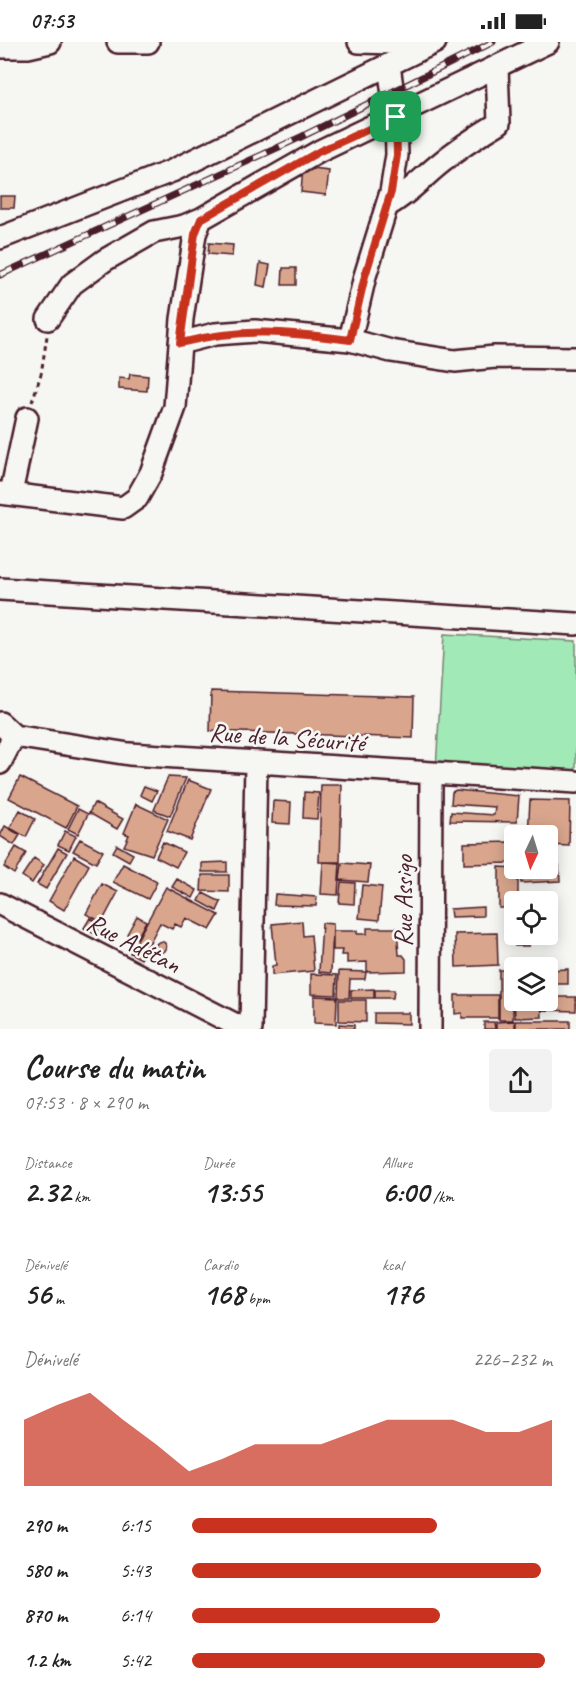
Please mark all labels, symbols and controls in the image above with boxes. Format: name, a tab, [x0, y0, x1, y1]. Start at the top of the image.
text: 07:53	[30, 7, 74, 35]
pin	[370, 91, 421, 142]
icon: arrive	[379, 100, 412, 133]
street label: Rue de la Sécurité	[208, 716, 369, 760]
north arrow	[504, 825, 558, 879]
map controls	[504, 825, 558, 1011]
street label: Rue Assigo	[387, 854, 420, 947]
button: locate	[504, 891, 558, 945]
street label: Rue Adétan	[81, 906, 186, 981]
button: layers	[504, 957, 558, 1011]
text: Course du matin	[24, 1046, 205, 1088]
button: share	[489, 1049, 552, 1112]
text: 07:53 · 8 × 290 m	[24, 1090, 148, 1115]
text: Distance	[24, 1153, 72, 1173]
text: Durée	[203, 1153, 234, 1173]
text: Allure	[382, 1153, 412, 1173]
text: 2.32	[24, 1173, 70, 1211]
text: 13:55	[203, 1173, 262, 1211]
text: 6:00	[382, 1173, 429, 1211]
text: km	[70, 1187, 90, 1207]
text: /km	[429, 1187, 454, 1207]
text: Dénivelé	[24, 1255, 67, 1275]
text: Cardio	[203, 1255, 238, 1275]
text: kcal	[382, 1255, 403, 1275]
text: 56	[24, 1275, 51, 1313]
text: 168	[203, 1275, 244, 1313]
text: 176	[382, 1275, 423, 1313]
text: m	[51, 1289, 64, 1309]
text: bpm	[244, 1289, 270, 1309]
text: Dénivelé	[24, 1347, 78, 1372]
text: 226–232 m	[473, 1347, 552, 1372]
text: 290 m	[24, 1513, 67, 1538]
text: 6:15	[120, 1513, 151, 1538]
text: 580 m	[24, 1558, 67, 1583]
text: 5:43	[120, 1558, 151, 1583]
text: 870 m	[24, 1603, 67, 1628]
text: 6:14	[120, 1603, 151, 1628]
text: 1.2 km	[24, 1648, 71, 1673]
text: 5:42	[120, 1648, 151, 1673]

